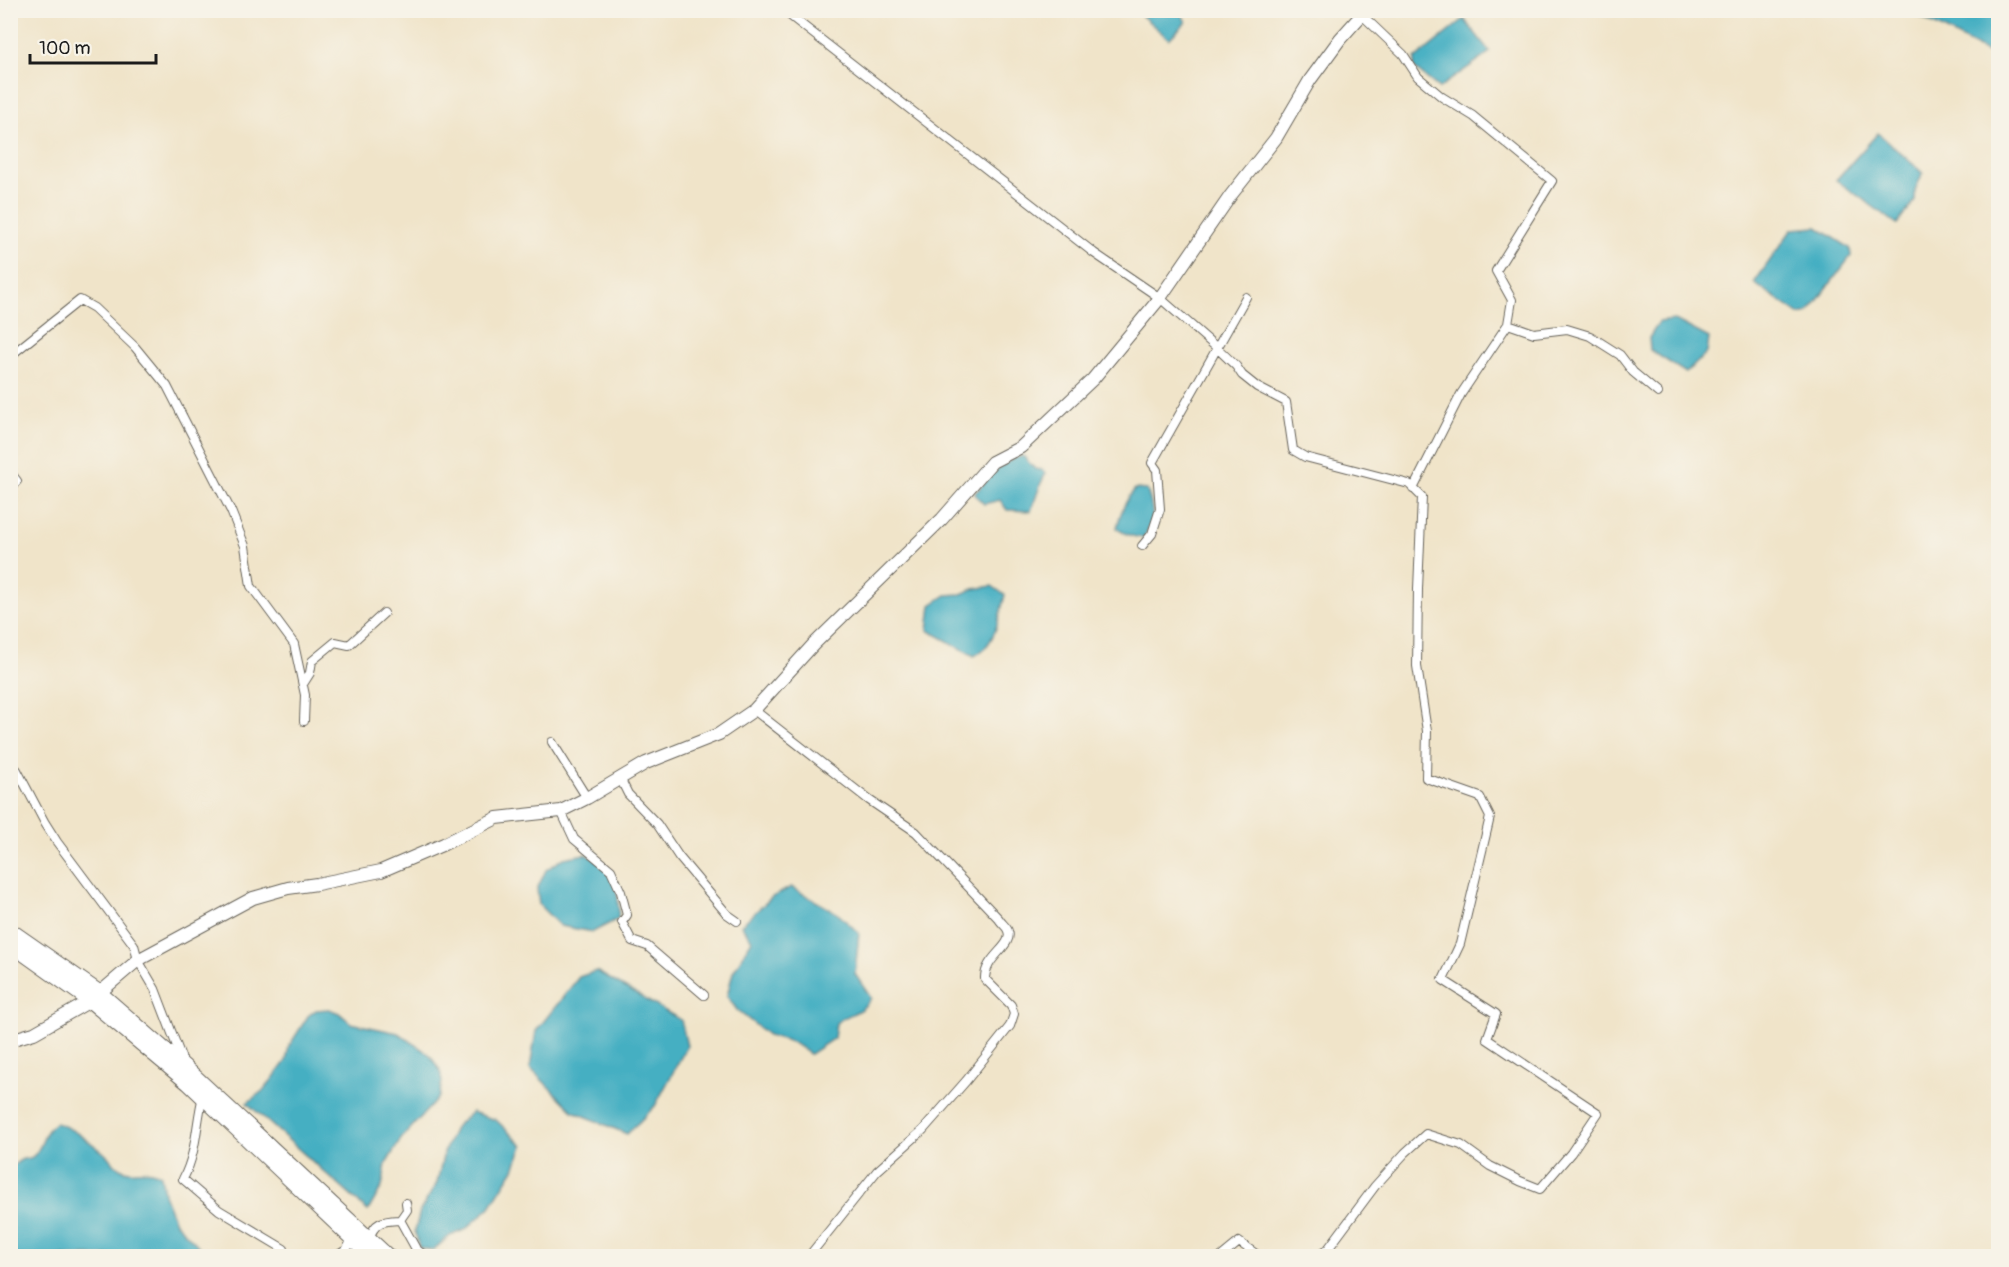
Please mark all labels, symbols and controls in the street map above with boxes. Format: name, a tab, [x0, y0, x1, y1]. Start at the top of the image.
scale bar	[30, 27, 156, 65]
text: 100 m	[39, 37, 91, 60]

